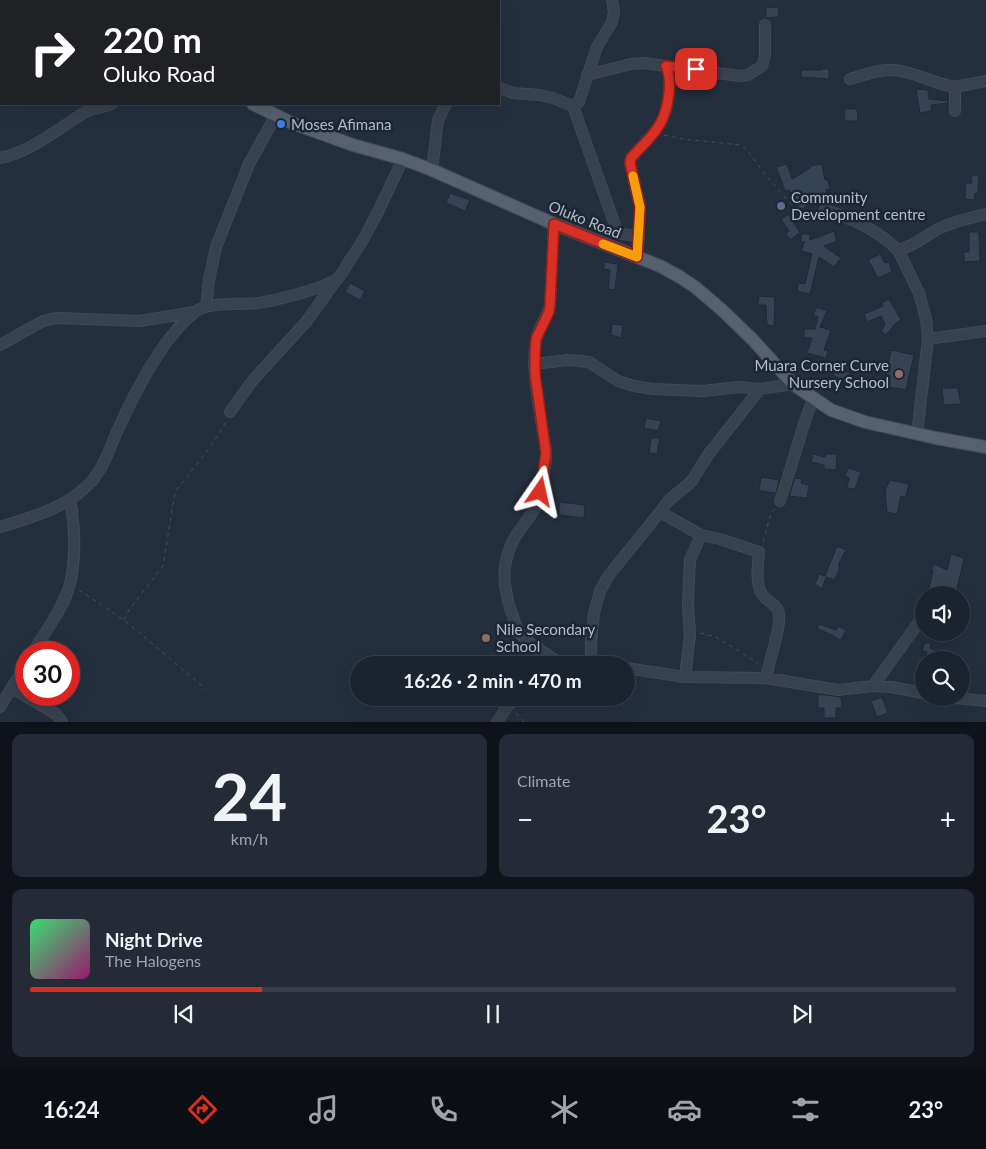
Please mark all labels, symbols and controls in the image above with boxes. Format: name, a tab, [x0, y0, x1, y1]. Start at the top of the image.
text: 220 m	[103, 18, 202, 60]
icon: right	[20, 20, 85, 85]
pin	[675, 48, 717, 90]
icon: arrive	[682, 55, 710, 83]
text: Oluko Road	[103, 60, 215, 87]
place label: Moses Afimana	[291, 115, 391, 133]
marker: Moses Afimana	[275, 118, 287, 130]
place label: Community Development centre	[791, 188, 925, 223]
street label: Oluko Road	[546, 196, 624, 242]
marker: Community Development centre	[775, 200, 787, 212]
place label: Muara Corner Curve Nursery School	[754, 356, 889, 391]
marker: Muara Corner Curve Nursery School	[893, 368, 905, 380]
position arrow	[513, 465, 565, 517]
map controls	[915, 586, 970, 706]
button: sound	[915, 586, 970, 641]
place label: Nile Secondary School	[496, 620, 595, 655]
marker: Nile Secondary School	[480, 632, 492, 644]
speed limit sign: 30	[15, 641, 80, 706]
button: search	[915, 651, 970, 706]
text: 16:26 · 2 min · 470 m	[403, 669, 582, 692]
text: 24	[212, 757, 287, 835]
text: Climate	[517, 771, 570, 790]
text: 23°	[707, 795, 766, 841]
text: −	[517, 802, 533, 836]
text: +	[940, 802, 956, 836]
text: km/h	[231, 829, 268, 848]
text: Night Drive	[105, 928, 203, 951]
text: The Halogens	[105, 951, 201, 970]
icon: previous	[170, 1000, 198, 1028]
icon: pause	[479, 1000, 507, 1028]
icon: next	[788, 1000, 816, 1028]
icon: directions	[185, 1092, 220, 1127]
icon: music	[306, 1092, 341, 1127]
icon: phone	[426, 1092, 461, 1127]
icon: climate	[547, 1092, 582, 1127]
icon: car	[667, 1092, 702, 1127]
icon: filters	[788, 1092, 823, 1127]
text: 16:24	[43, 1096, 100, 1123]
text: 23°	[908, 1096, 943, 1123]

